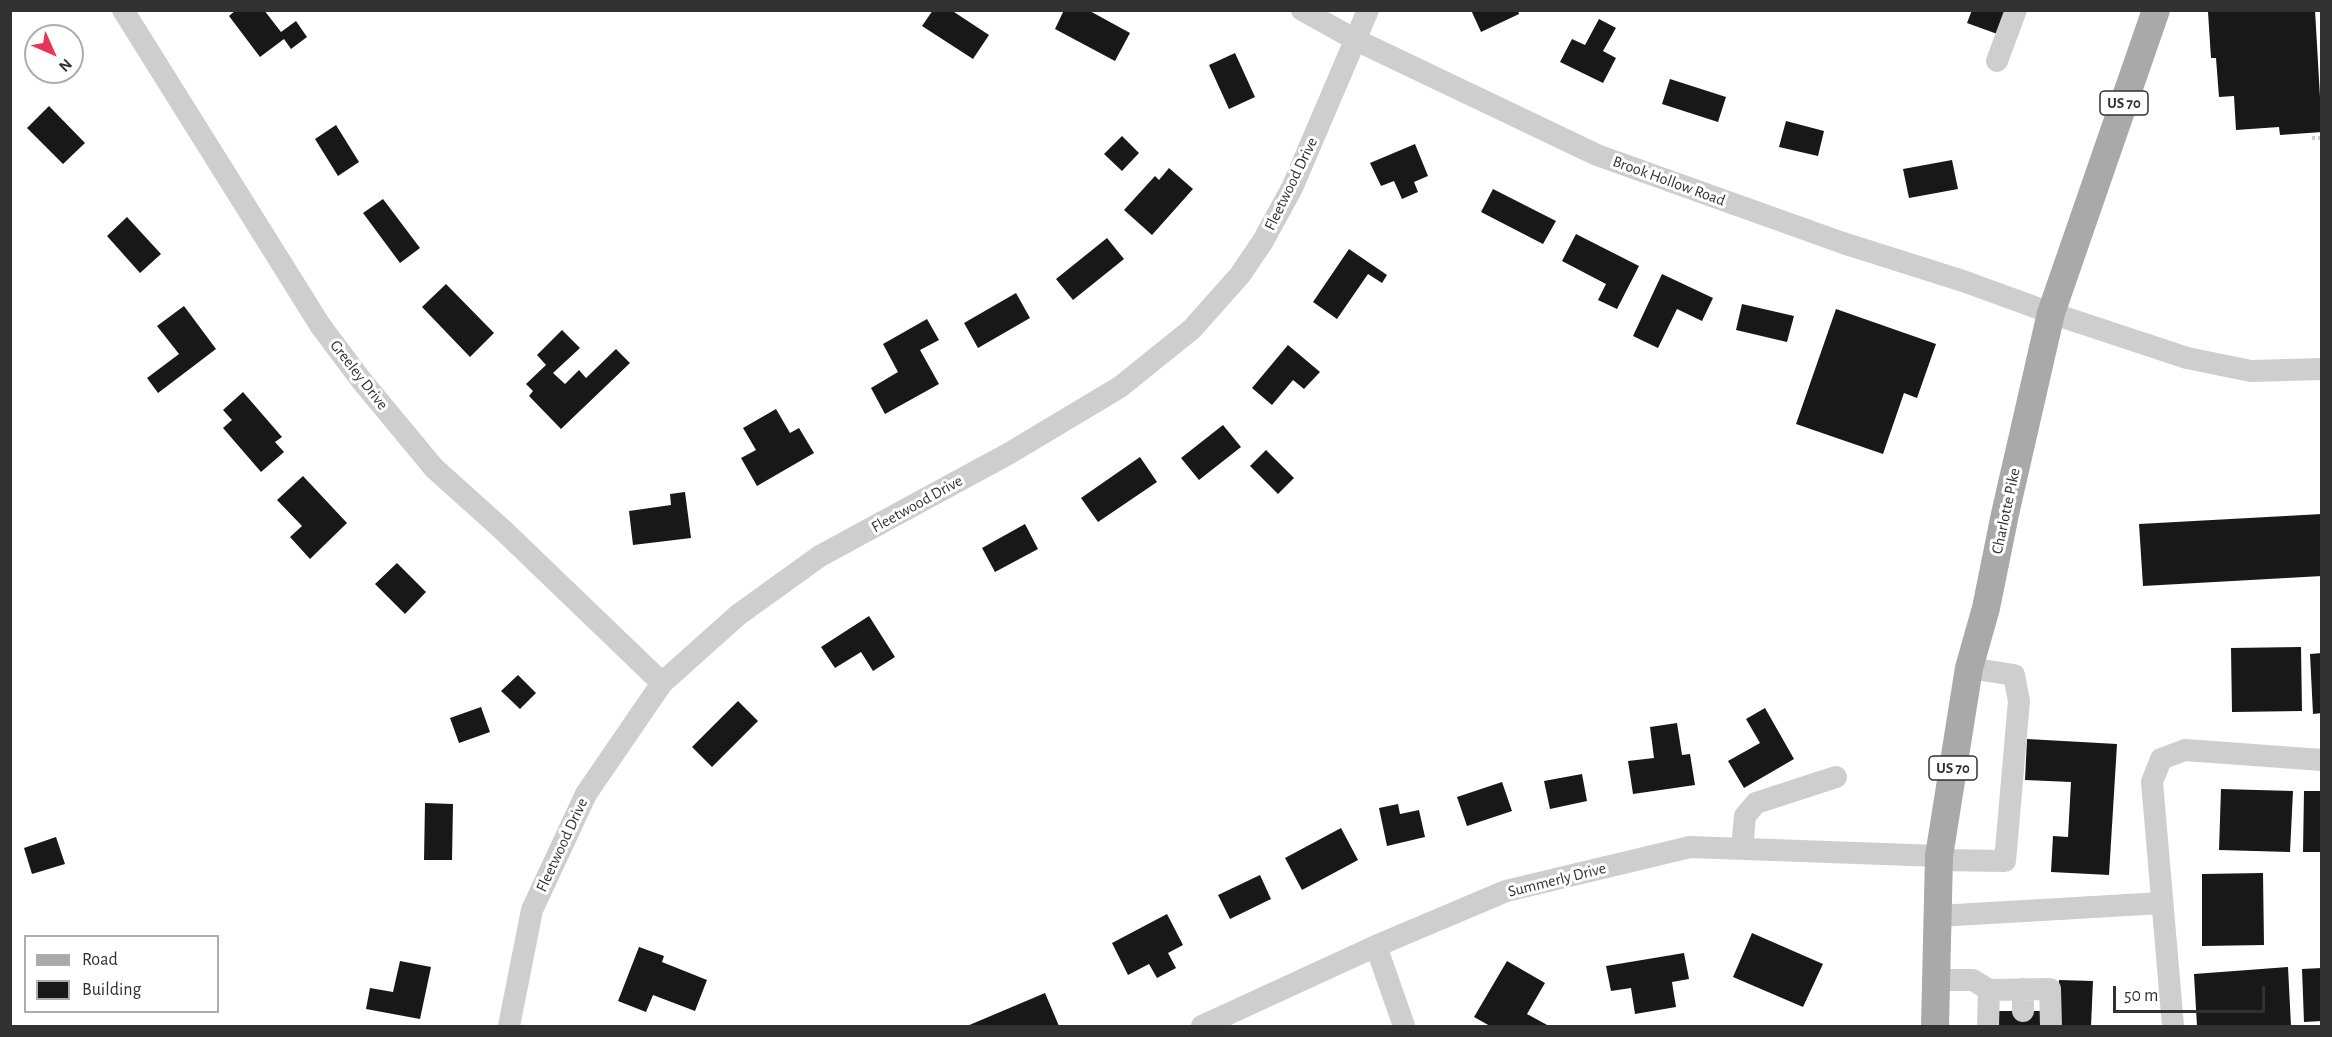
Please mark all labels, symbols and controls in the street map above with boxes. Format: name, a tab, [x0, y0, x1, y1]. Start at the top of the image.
north arrow	[24, 24, 84, 84]
text: N	[56, 56, 75, 75]
road number: US 70	[2100, 91, 2148, 115]
street label: Fleetwood Drive	[1260, 134, 1322, 234]
street label: Brook Hollow Road	[1610, 152, 1728, 210]
street label: Greeley Drive	[326, 336, 392, 414]
street label: Charlotte Pike	[1988, 466, 2024, 556]
street label: Fleetwood Drive	[868, 471, 966, 537]
road number: US 70	[1929, 756, 1977, 780]
street label: Fleetwood Drive	[532, 795, 592, 895]
street label: Summerly Drive	[1506, 859, 1608, 901]
legend	[24, 935, 219, 1013]
text: Road	[82, 951, 118, 969]
scale bar	[2116, 974, 2268, 1012]
text: Building	[82, 981, 141, 999]
text: 50 m	[2124, 987, 2158, 1005]

